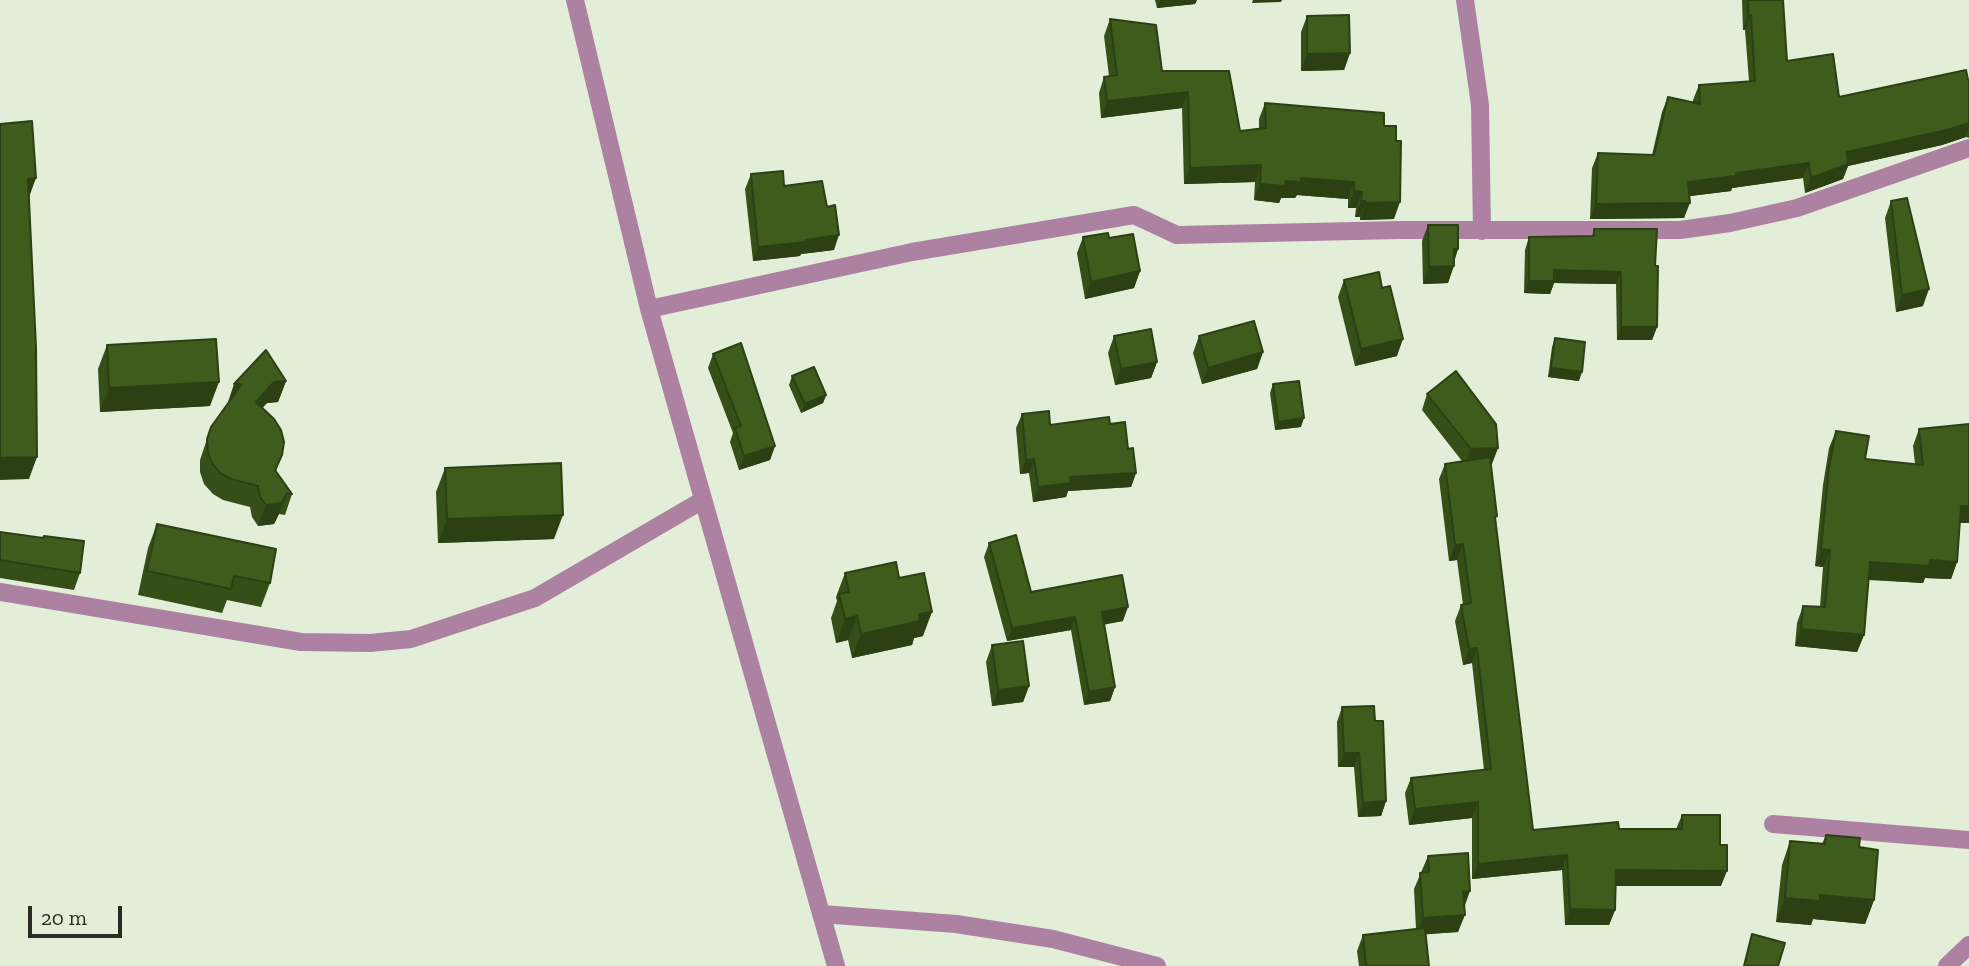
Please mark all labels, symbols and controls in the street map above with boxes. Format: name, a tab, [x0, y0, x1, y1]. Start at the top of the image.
scale bar	[32, 892, 126, 936]
text: 20 m	[41, 905, 87, 930]

